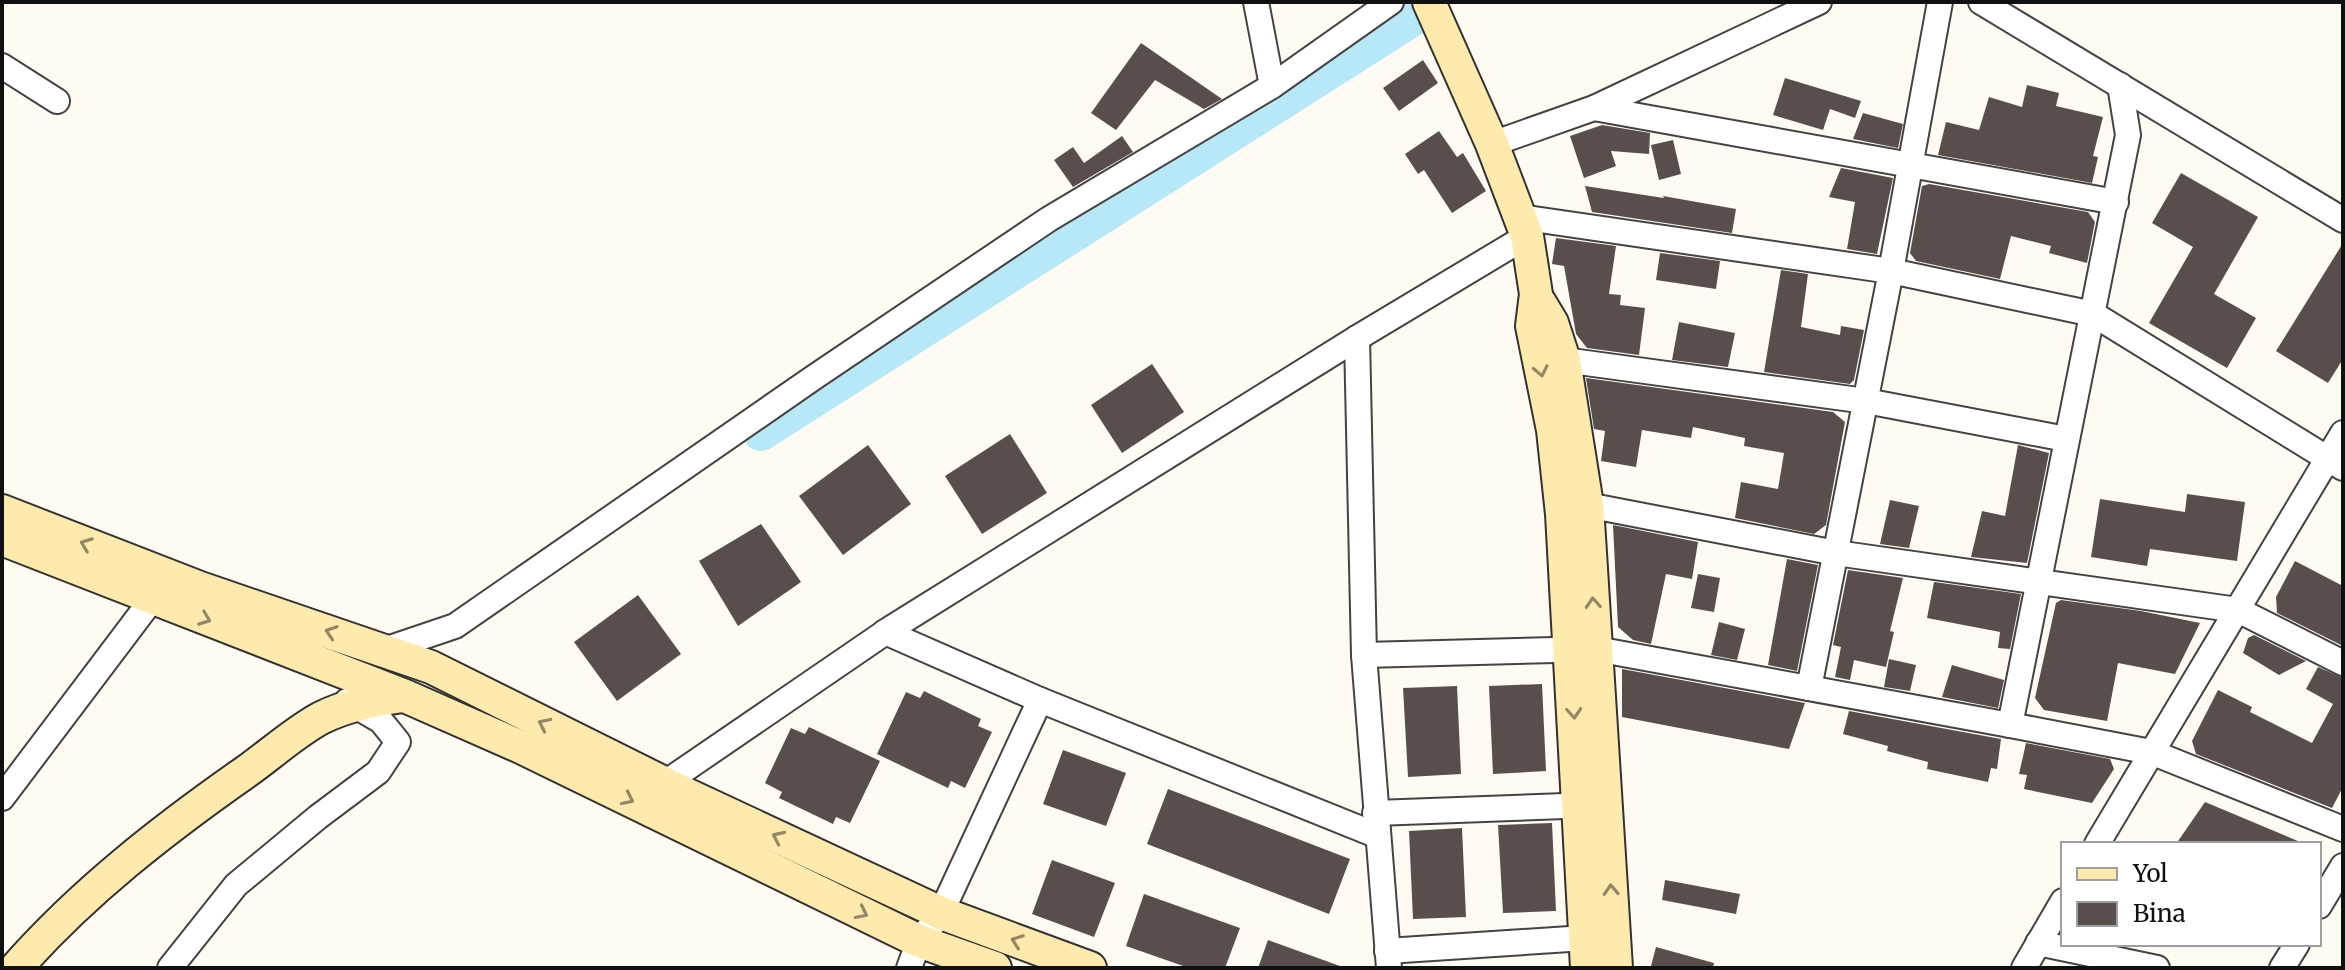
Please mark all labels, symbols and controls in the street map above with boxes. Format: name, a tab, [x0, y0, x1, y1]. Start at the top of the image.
one-way arrow	[1532, 364, 1549, 377]
one-way arrow	[80, 537, 94, 554]
one-way arrow	[1585, 596, 1602, 609]
one-way arrow	[197, 609, 211, 625]
one-way arrow	[325, 625, 339, 641]
one-way arrow	[1565, 707, 1582, 720]
one-way arrow	[538, 718, 553, 734]
one-way arrow	[620, 790, 635, 805]
one-way arrow	[772, 831, 787, 847]
legend	[2061, 842, 2321, 946]
text: Yol	[2132, 858, 2168, 889]
one-way arrow	[1602, 883, 1619, 896]
text: Bina	[2133, 898, 2186, 929]
one-way arrow	[853, 903, 868, 919]
one-way arrow	[1010, 934, 1024, 951]

